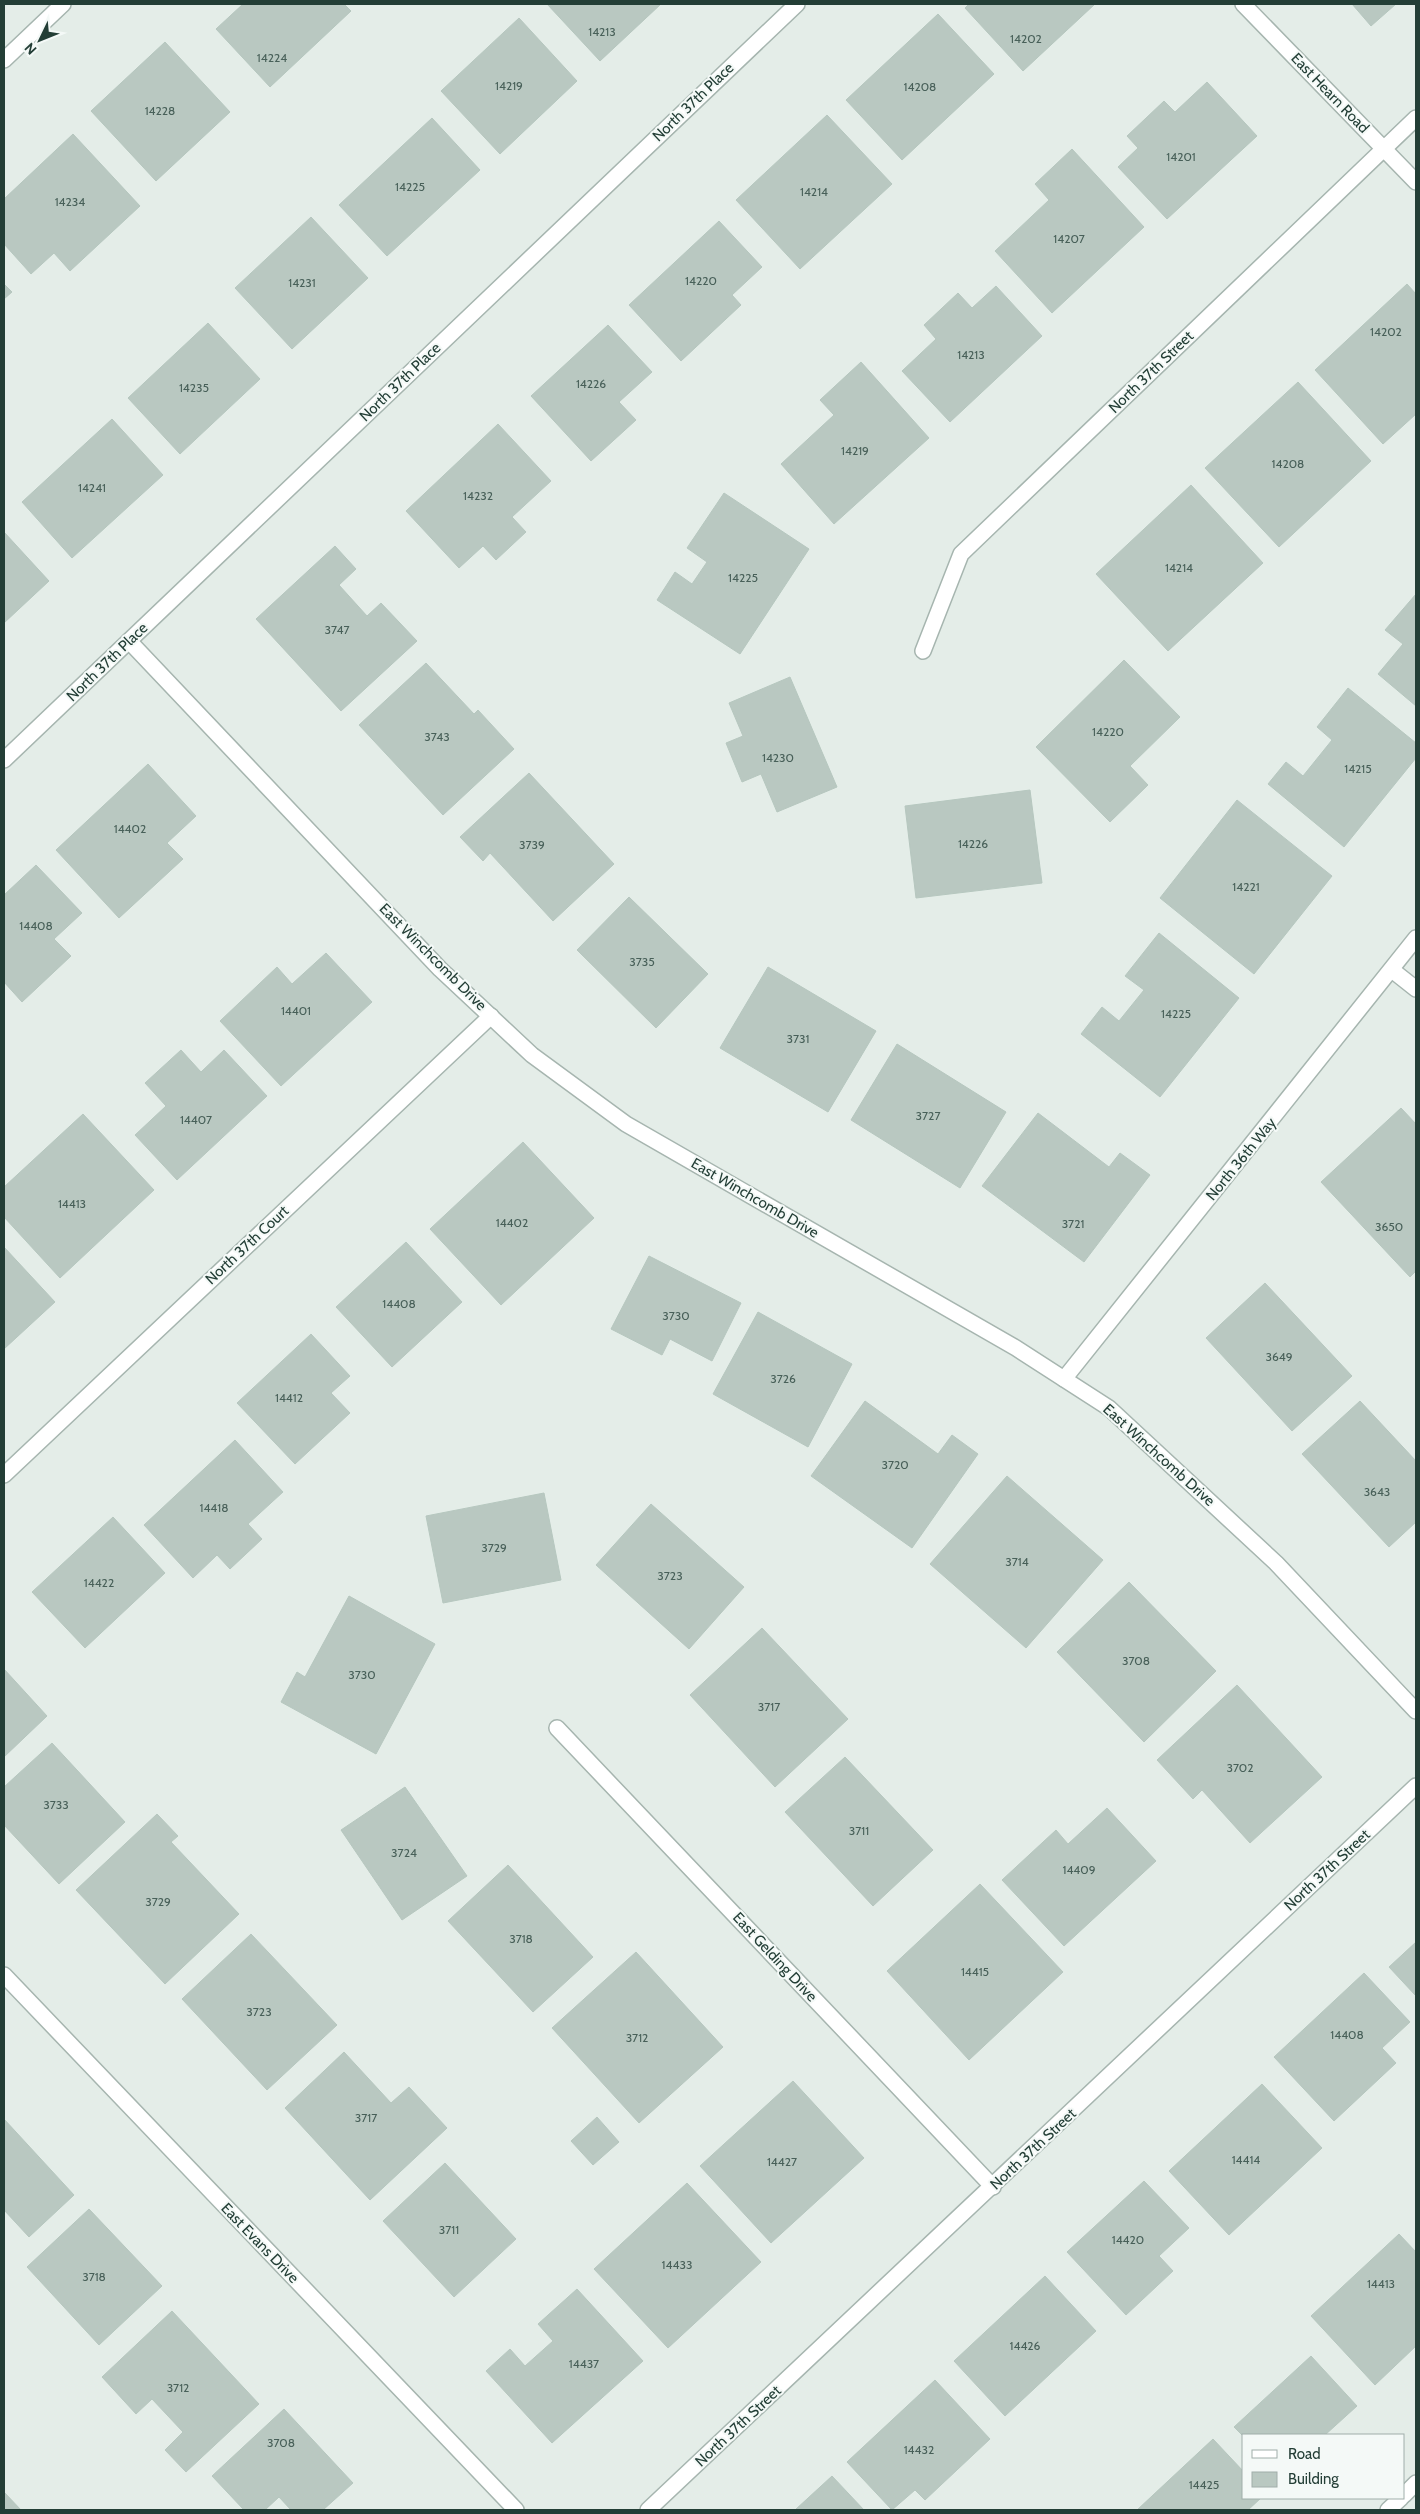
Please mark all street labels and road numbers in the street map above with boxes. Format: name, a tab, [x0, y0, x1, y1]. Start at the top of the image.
street label: East Hearn Road	[1287, 49, 1373, 137]
street label: North 37th Place	[649, 59, 738, 145]
street label: North 37th Street	[1105, 327, 1197, 417]
street label: North 37th Place	[356, 339, 445, 425]
street label: North 37th Place	[63, 619, 152, 705]
street label: East Winchcomb Drive	[376, 900, 491, 1015]
street label: North 36th Way	[1202, 1114, 1280, 1204]
street label: East Winchcomb Drive	[688, 1154, 822, 1242]
street label: North 37th Court	[202, 1202, 292, 1288]
street label: East Winchcomb Drive	[1099, 1400, 1219, 1510]
street label: North 37th Street	[1280, 1826, 1374, 1914]
street label: East Gelding Drive	[729, 1909, 821, 2006]
street label: North 37th Street	[986, 2105, 1080, 2193]
street label: East Evans Drive	[217, 2199, 303, 2287]
street label: North 37th Street	[691, 2382, 785, 2470]

